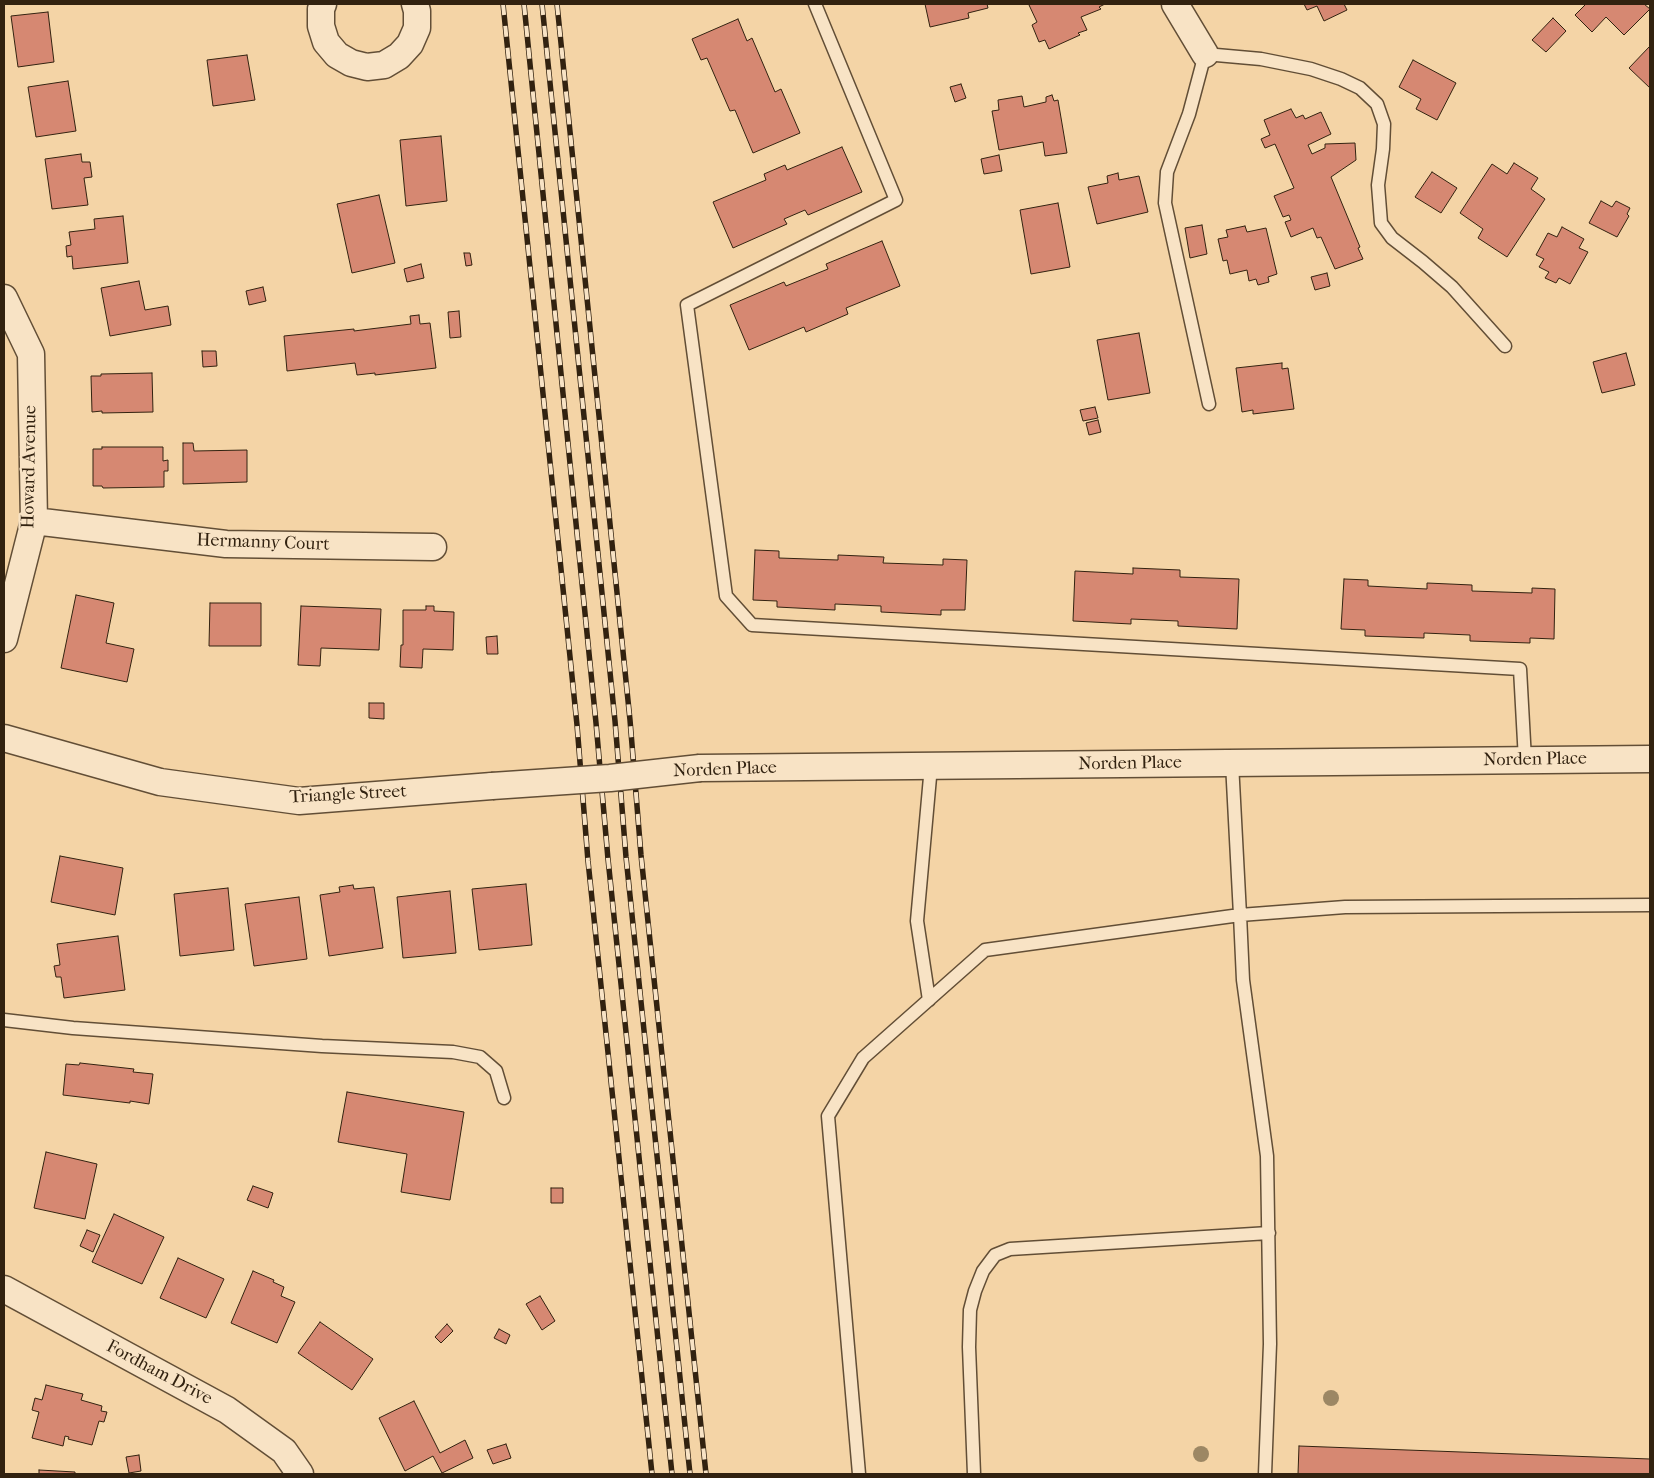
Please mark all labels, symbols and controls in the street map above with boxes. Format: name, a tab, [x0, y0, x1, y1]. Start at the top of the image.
street label: Howard Avenue	[18, 405, 42, 529]
street label: Hermanny Court	[196, 530, 330, 556]
street label: Norden Place	[1483, 748, 1587, 772]
street label: Norden Place	[1078, 752, 1182, 776]
street label: Norden Place	[673, 757, 777, 783]
street label: Triangle Street	[289, 781, 407, 809]
street label: Fordham Drive	[102, 1336, 216, 1410]

